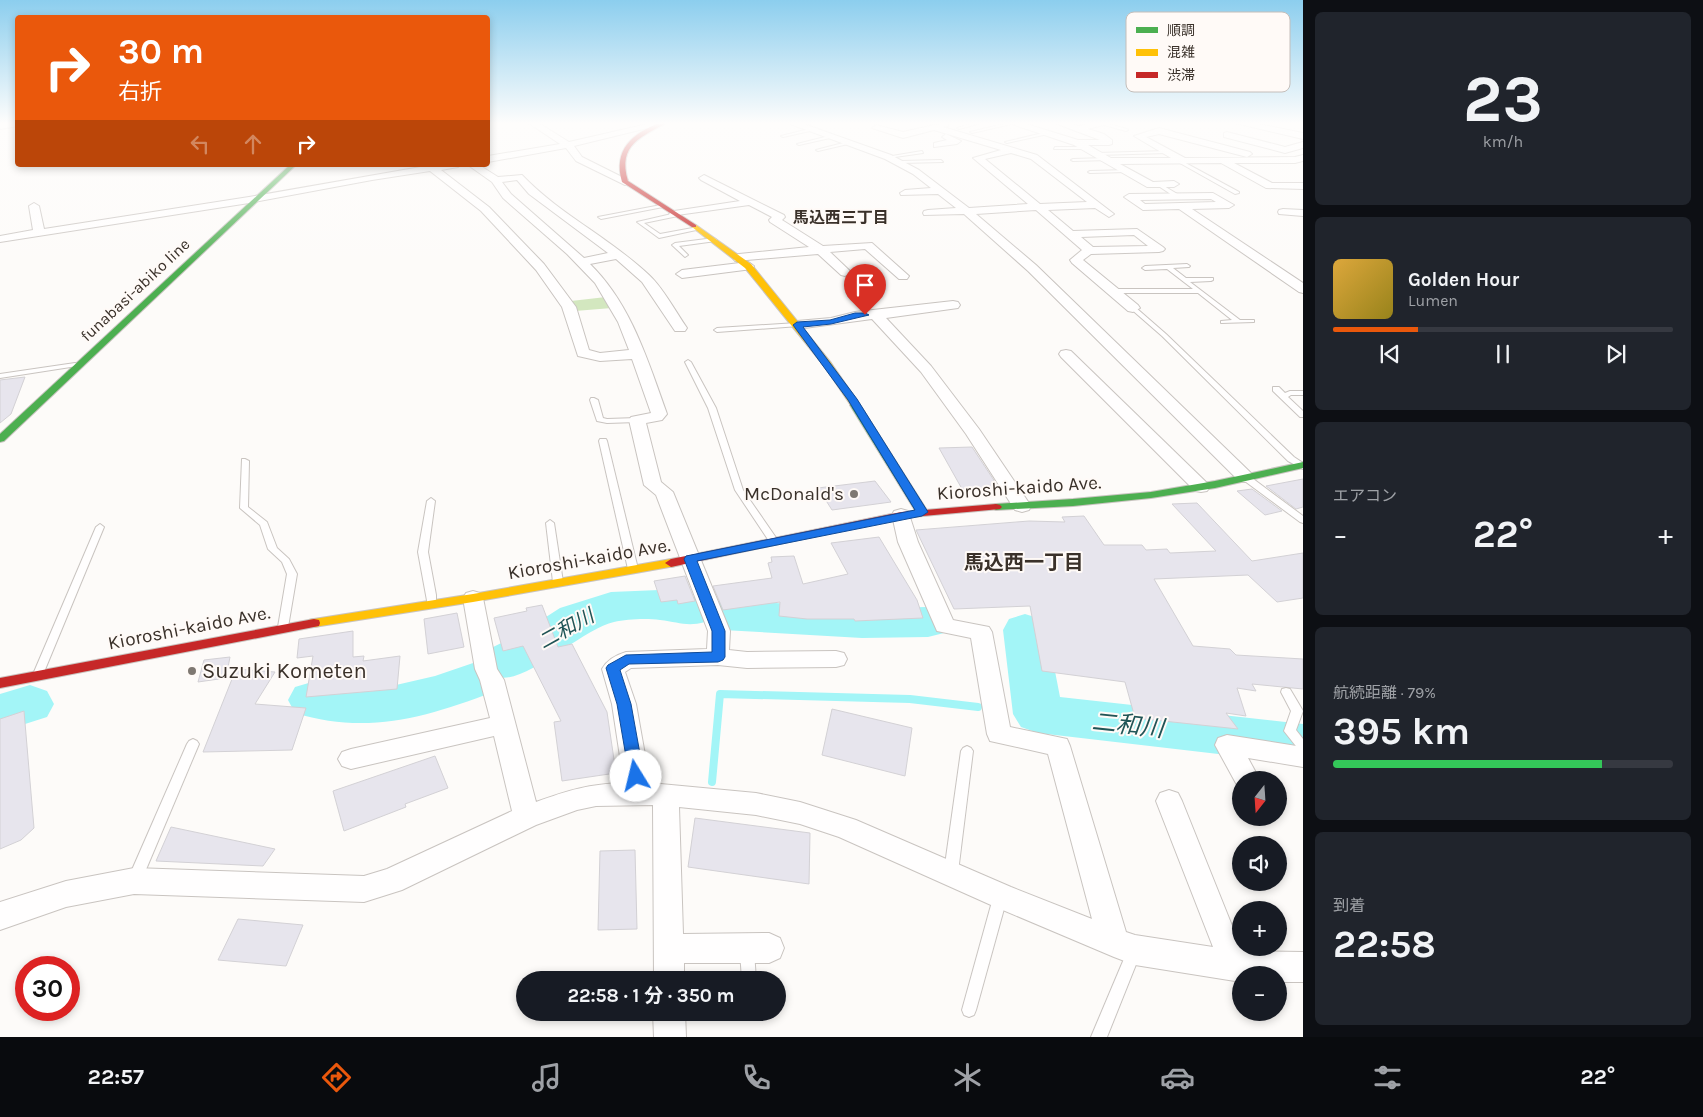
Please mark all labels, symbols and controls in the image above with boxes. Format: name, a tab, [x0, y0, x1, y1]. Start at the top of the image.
legend	[1126, 12, 1290, 92]
text: 順調	[1167, 22, 1195, 39]
text: 30 m	[118, 31, 204, 72]
icon: right	[35, 35, 100, 100]
text: 混雑	[1167, 44, 1195, 61]
text: 23	[1463, 61, 1543, 137]
text: 渋滞	[1167, 67, 1195, 84]
text: 右折	[118, 79, 162, 105]
icon: left	[186, 130, 214, 158]
icon: ahead	[239, 130, 267, 158]
icon: right	[292, 130, 320, 158]
text: km/h	[1483, 132, 1523, 151]
district label: 馬込西三丁目	[793, 208, 889, 227]
street label: funabasi-abiko line	[76, 234, 194, 346]
pin	[844, 264, 886, 315]
text: Golden Hour	[1408, 269, 1519, 291]
icon: arrive	[851, 271, 879, 299]
text: Lumen	[1408, 291, 1458, 310]
icon: previous	[1376, 340, 1404, 368]
icon: pause	[1489, 340, 1517, 368]
icon: next	[1602, 340, 1630, 368]
street label: Kioroshi-kaido Ave.	[936, 471, 1102, 505]
place label: McDonald's	[744, 483, 844, 505]
text: エアコン	[1333, 486, 1397, 505]
marker: McDonald's	[848, 488, 860, 500]
text: 22°	[1473, 512, 1533, 557]
text: −	[1333, 518, 1348, 551]
text: +	[1658, 518, 1673, 551]
street label: Kioroshi-kaido Ave.	[506, 534, 672, 584]
district label: 馬込西一丁目	[964, 551, 1084, 574]
street label: Kioroshi-kaido Ave.	[106, 601, 272, 655]
water label: 二和川	[534, 603, 600, 654]
place label: Suzuki Kometen	[202, 658, 367, 684]
marker: Suzuki Kometen	[186, 665, 198, 677]
text: 航続距離 · 79%	[1333, 683, 1436, 702]
water label: 二和川	[1091, 707, 1168, 743]
text: 395 km	[1333, 709, 1470, 754]
position arrow	[609, 749, 661, 801]
north arrow	[1232, 771, 1288, 826]
map controls	[1232, 771, 1287, 1021]
button: sound	[1232, 836, 1287, 891]
text: 到着	[1333, 896, 1365, 915]
button: +	[1232, 901, 1287, 956]
text: 22:58	[1333, 922, 1436, 967]
speed limit sign: 30	[15, 956, 80, 1021]
button: −	[1232, 966, 1287, 1021]
text: 22:58 · 1 分 · 350 m	[567, 985, 735, 1007]
icon: directions	[319, 1060, 354, 1095]
icon: music	[529, 1060, 564, 1095]
icon: phone	[739, 1060, 774, 1095]
icon: climate	[950, 1060, 985, 1095]
icon: car	[1160, 1060, 1195, 1095]
icon: filters	[1370, 1060, 1405, 1095]
text: 22:57	[88, 1064, 144, 1090]
text: 22°	[1580, 1064, 1615, 1090]

